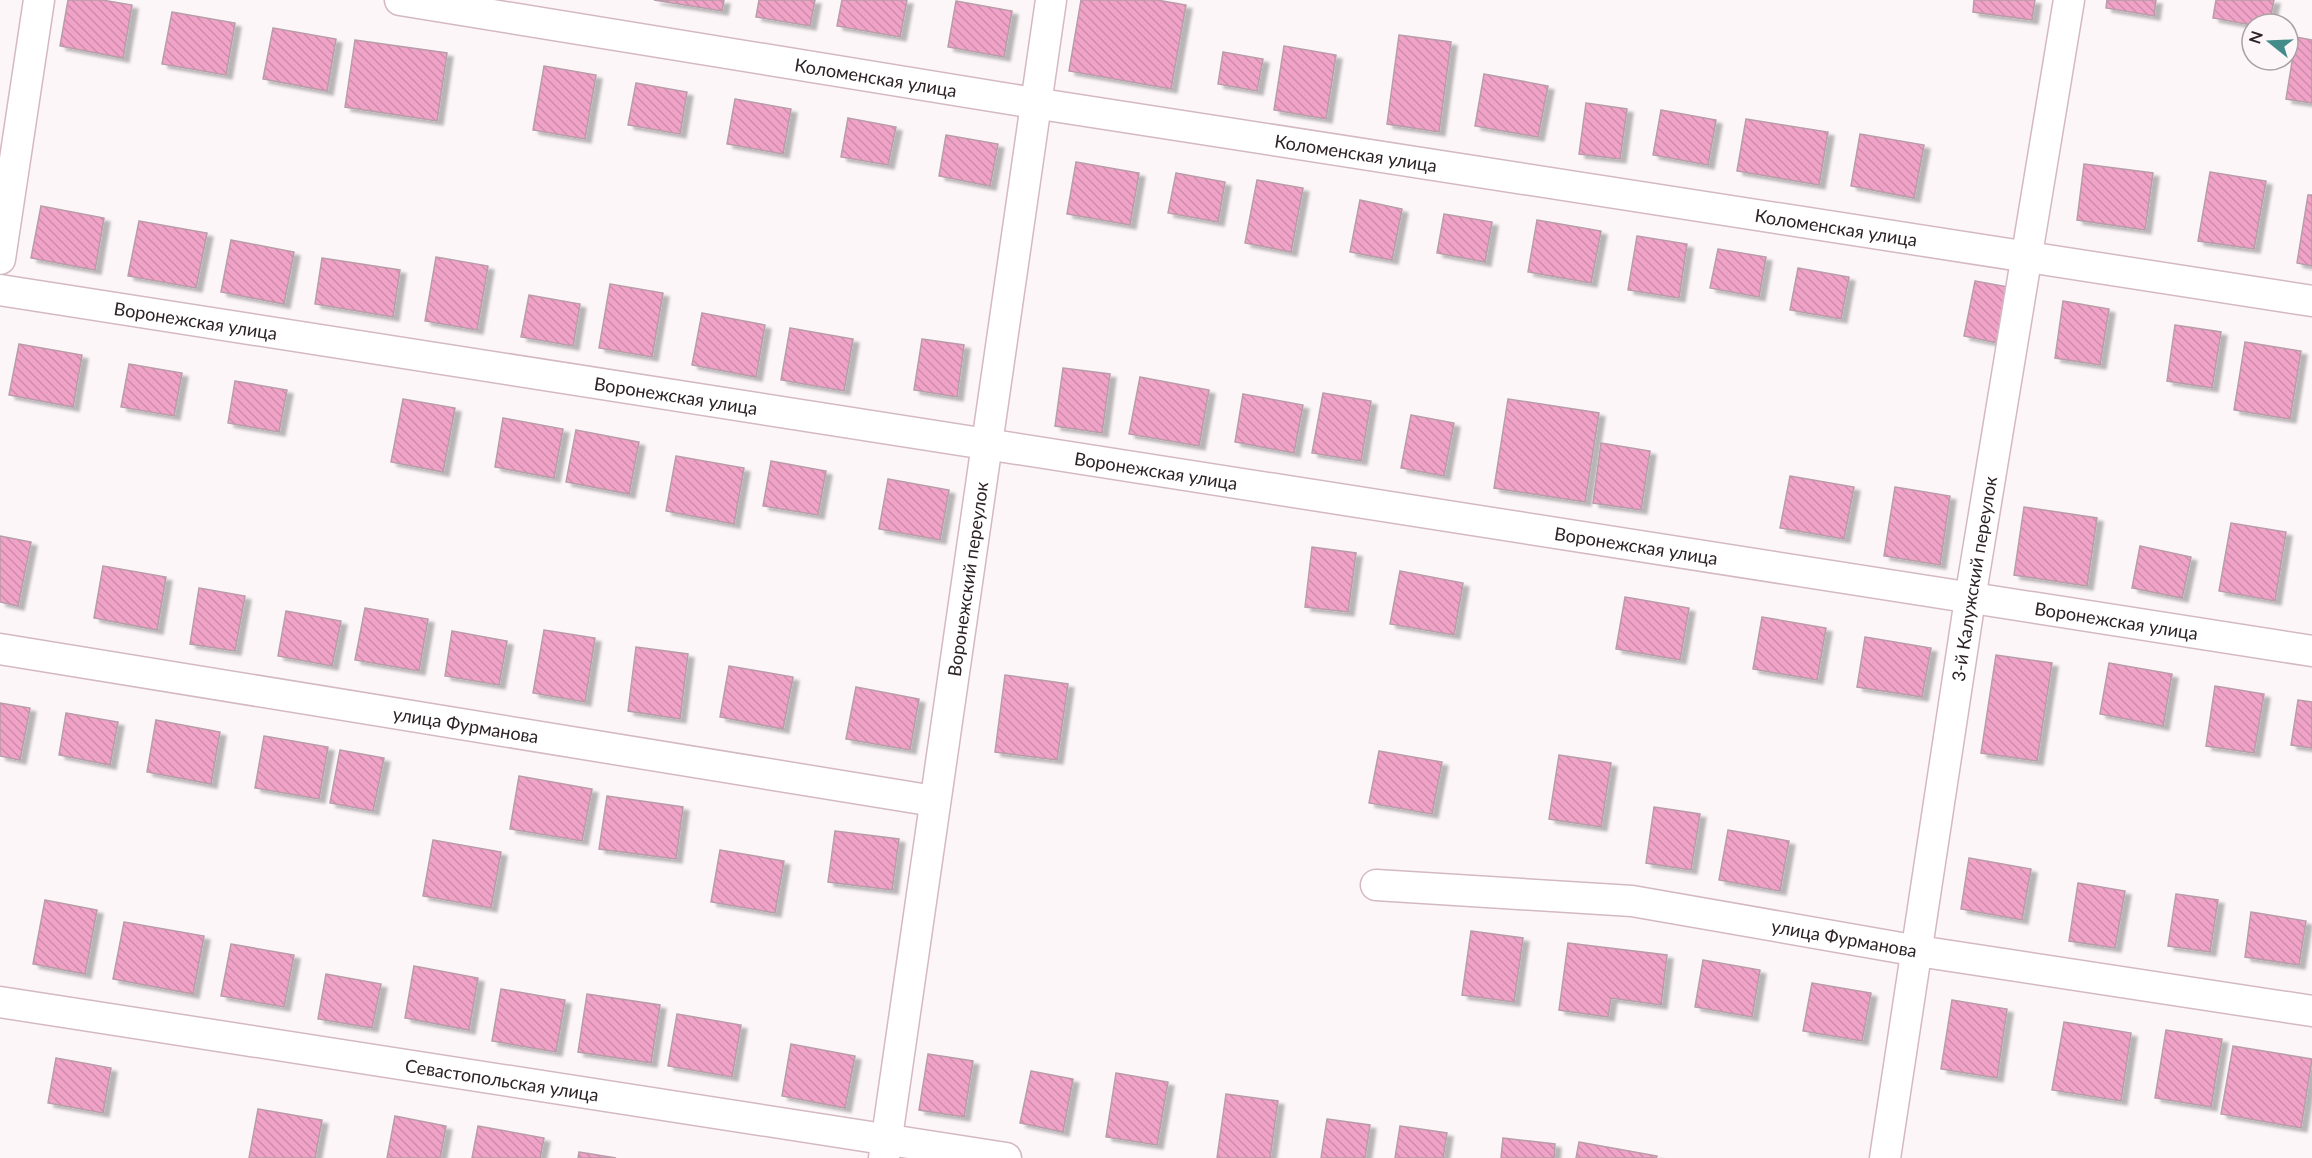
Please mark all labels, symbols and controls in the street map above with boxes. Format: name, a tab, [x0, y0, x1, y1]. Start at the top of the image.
north arrow	[2240, 12, 2300, 72]
text: N	[2244, 28, 2266, 46]
street label: Коломенская улица	[793, 53, 958, 101]
street label: Коломенская улица	[1273, 129, 1439, 176]
street label: Коломенская улица	[1753, 204, 1919, 251]
street label: Воронежская улица	[112, 297, 279, 344]
street label: Воронежская улица	[593, 372, 759, 419]
street label: Воронежская улица	[1073, 447, 1239, 494]
street label: 3-й Калужский переулок	[1947, 474, 2001, 683]
street label: Воронежский переулок	[943, 480, 992, 678]
street label: Воронежская улица	[1553, 522, 1719, 569]
street label: Воронежская улица	[2033, 597, 2200, 644]
street label: улица Фурманова	[391, 702, 540, 747]
street label: улица Фурманова	[1770, 915, 1919, 962]
street label: Севастопольская улица	[404, 1054, 600, 1106]

